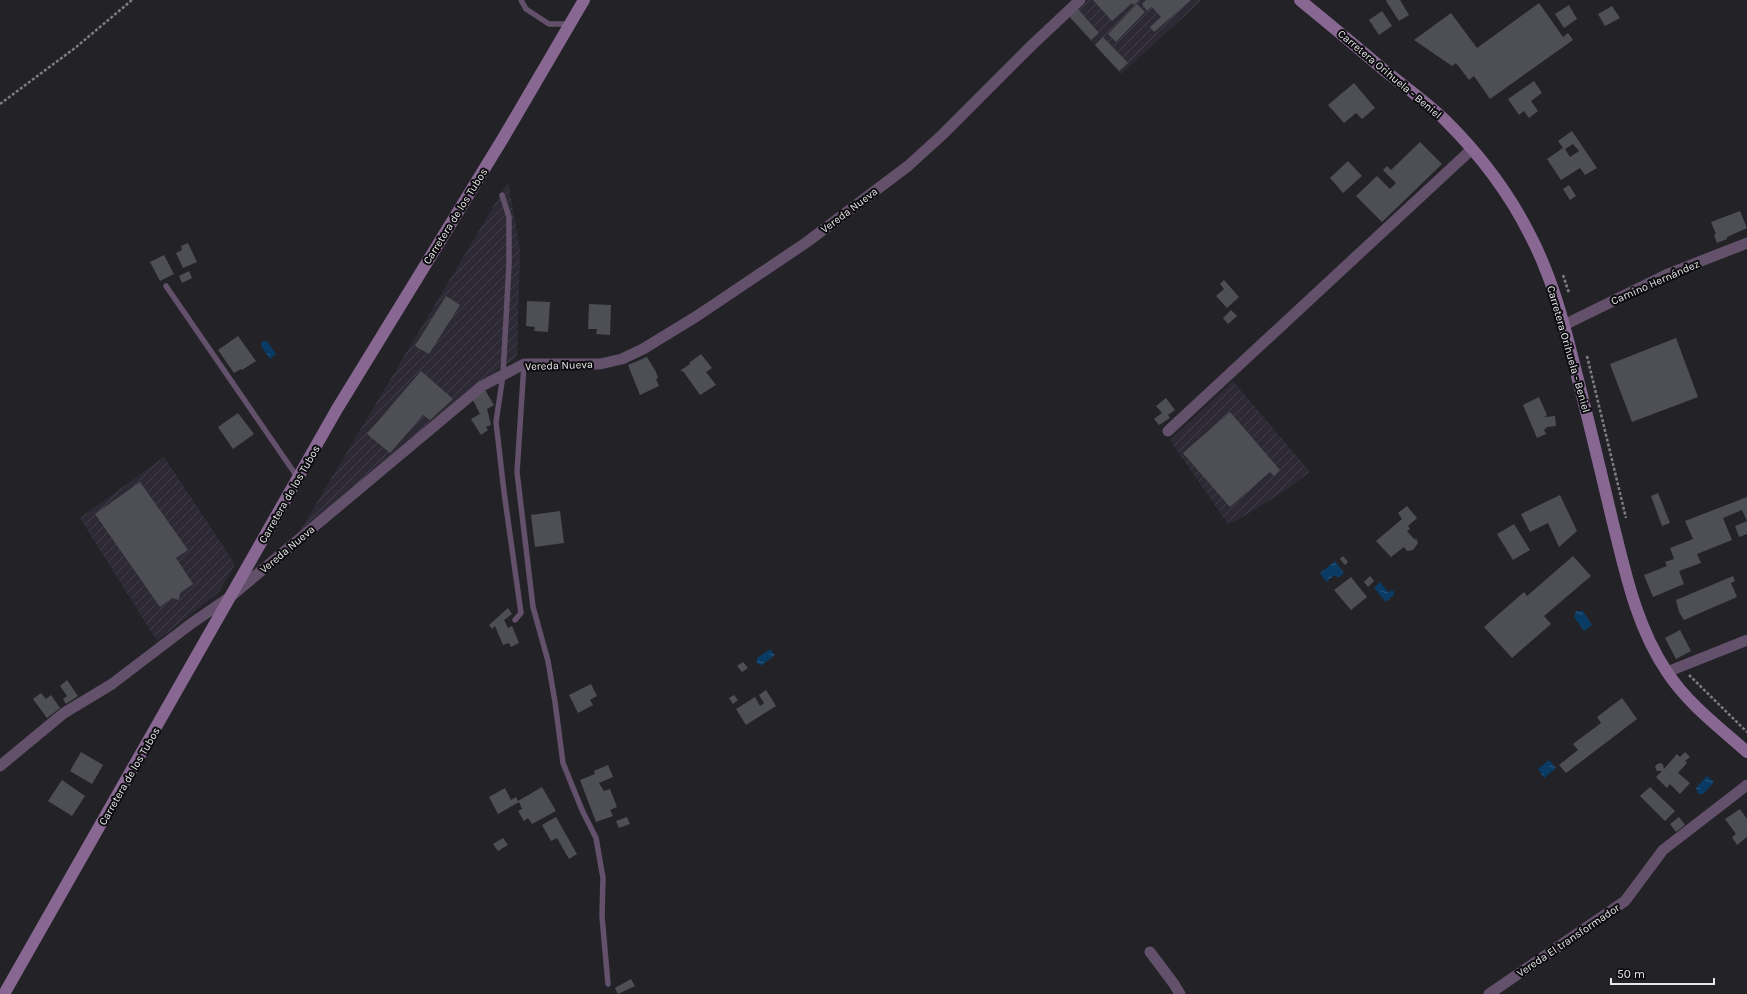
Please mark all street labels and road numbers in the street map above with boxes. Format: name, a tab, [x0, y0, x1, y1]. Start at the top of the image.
street label: Carretera Orihuela - Beniel	[1335, 27, 1444, 122]
street label: Carretera de los Tubos	[421, 166, 490, 267]
street label: Vereda Nueva	[818, 185, 880, 236]
street label: Camino Hernández	[1609, 257, 1701, 308]
street label: Carretera Orihuela - Beniel	[1544, 284, 1593, 414]
street label: Vereda Nueva	[525, 358, 593, 373]
street label: Carretera de los Tubos	[256, 443, 323, 545]
street label: Vereda Nueva	[257, 523, 317, 576]
street label: Carretera de los Tubos	[96, 725, 163, 827]
street label: Vereda El transformador	[1514, 901, 1622, 980]

